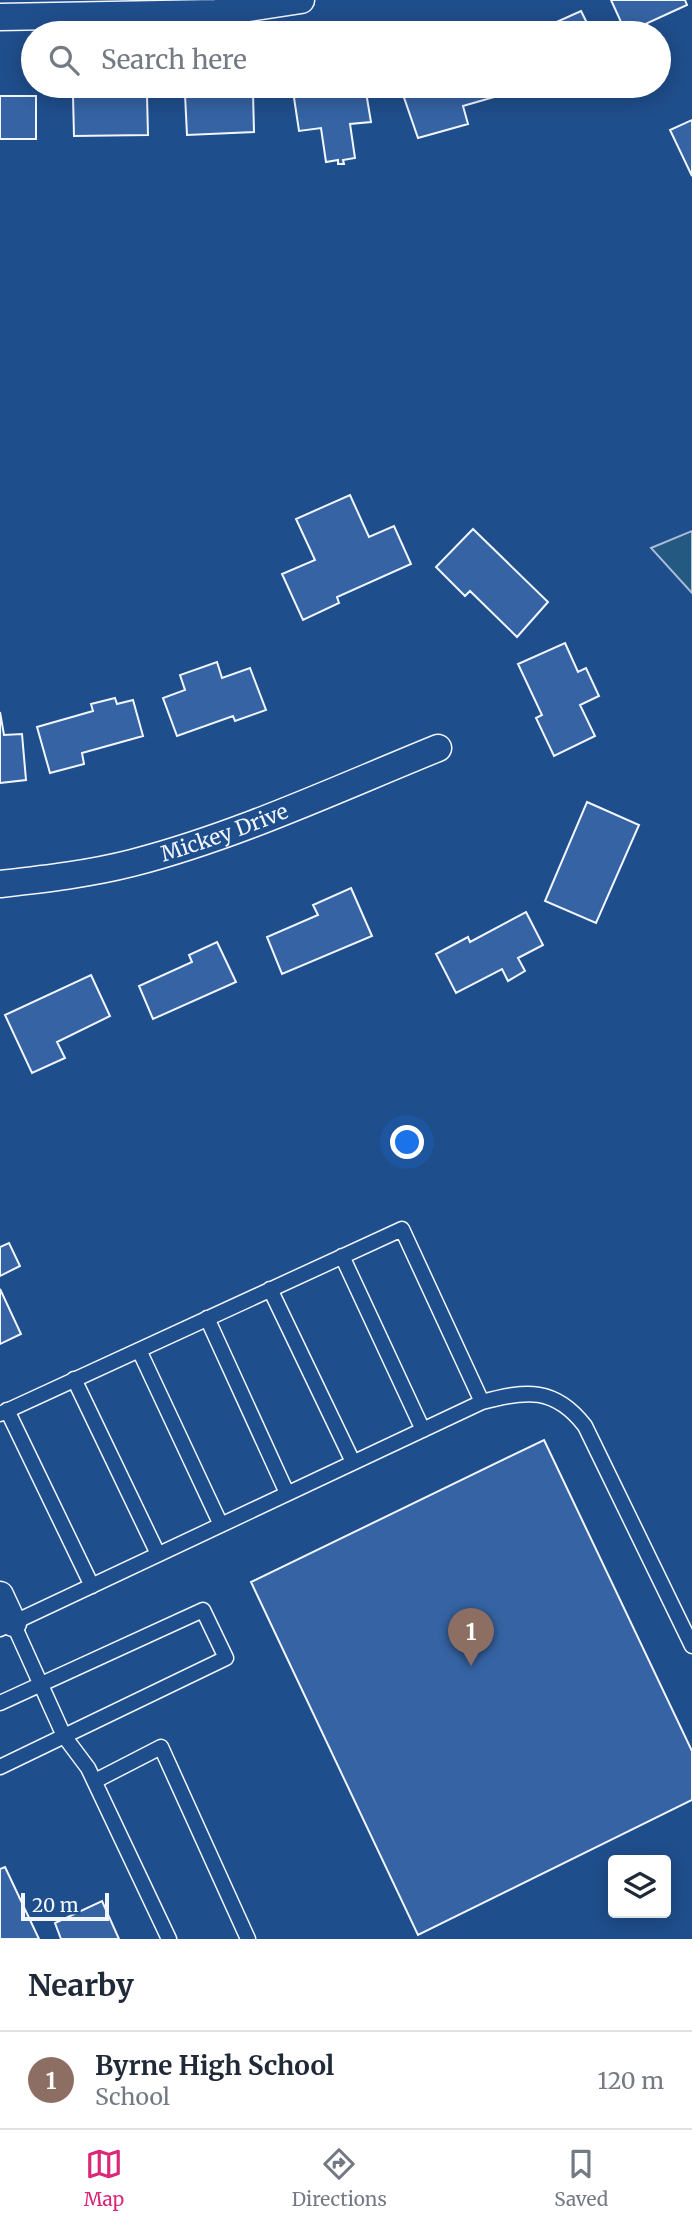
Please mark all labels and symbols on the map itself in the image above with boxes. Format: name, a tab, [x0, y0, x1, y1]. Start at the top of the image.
street label: Mickey Drive	[157, 797, 292, 867]
your location	[390, 1125, 424, 1159]
pin: 1	[448, 1608, 494, 1666]
scale bar	[21, 1890, 108, 1922]

